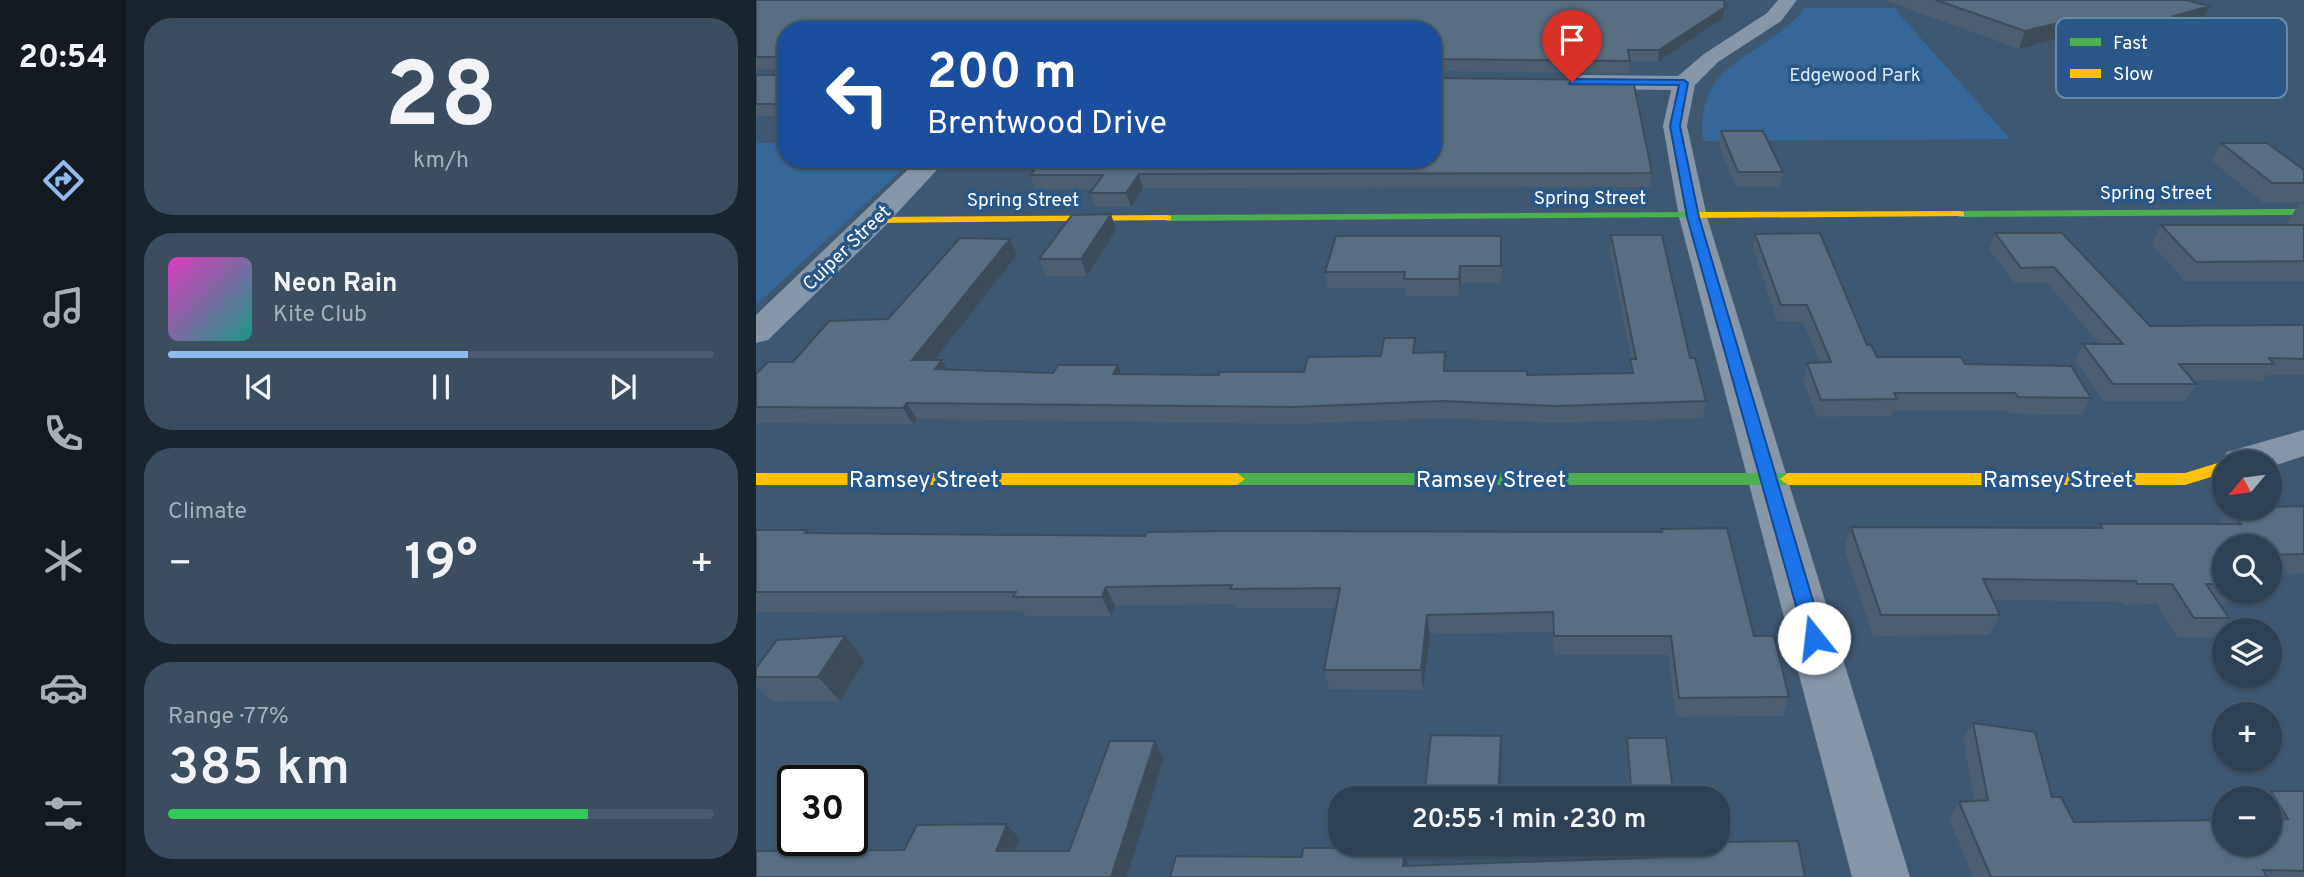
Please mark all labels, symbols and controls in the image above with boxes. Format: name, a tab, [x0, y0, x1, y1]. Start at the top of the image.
pin	[1542, 10, 1602, 82]
legend	[2056, 18, 2287, 98]
icon: arrive	[1553, 21, 1591, 59]
text: Fast	[2113, 32, 2148, 56]
text: 20:54	[18, 39, 108, 79]
text: 28	[385, 44, 497, 159]
text: 200 m	[927, 44, 1077, 106]
icon: left	[812, 49, 903, 140]
text: Slow	[2113, 63, 2153, 87]
park label: Edgewood Park	[1789, 64, 1921, 88]
text: Brentwood Drive	[927, 105, 1167, 145]
text: km/h	[413, 147, 469, 176]
icon: directions	[39, 156, 88, 205]
street label: Spring Street	[2100, 182, 2212, 206]
street label: Spring Street	[1534, 187, 1646, 211]
street label: Spring Street	[967, 189, 1079, 213]
street label: Cuiper Street	[798, 200, 897, 296]
text: Neon Rain	[273, 268, 398, 301]
icon: music	[39, 283, 88, 332]
text: Kite Club	[273, 301, 367, 330]
icon: previous	[240, 368, 278, 406]
icon: pause	[422, 368, 460, 406]
icon: next	[604, 368, 642, 406]
icon: phone	[39, 409, 88, 458]
north arrow	[2212, 450, 2282, 520]
map controls	[2212, 450, 2282, 856]
street label: Ramsey Street	[849, 467, 999, 496]
street label: Ramsey Street	[1416, 467, 1566, 496]
street label: Ramsey Street	[1983, 467, 2133, 496]
text: Climate	[168, 498, 247, 527]
text: 19°	[404, 532, 478, 598]
button: search	[2212, 534, 2282, 604]
icon: climate	[39, 536, 88, 585]
text: −	[168, 541, 193, 590]
text: +	[689, 541, 714, 590]
position arrow	[1777, 601, 1851, 675]
button: layers	[2212, 618, 2282, 688]
icon: car	[39, 663, 88, 712]
button: +	[2212, 702, 2282, 772]
text: Range · 77%	[168, 703, 289, 732]
text: 385 km	[168, 737, 350, 803]
speed limit sign: 30	[777, 765, 868, 856]
button: −	[2212, 786, 2282, 856]
icon: filters	[39, 789, 88, 838]
text: 20:55 · 1 min · 230 m	[1412, 804, 1646, 837]

